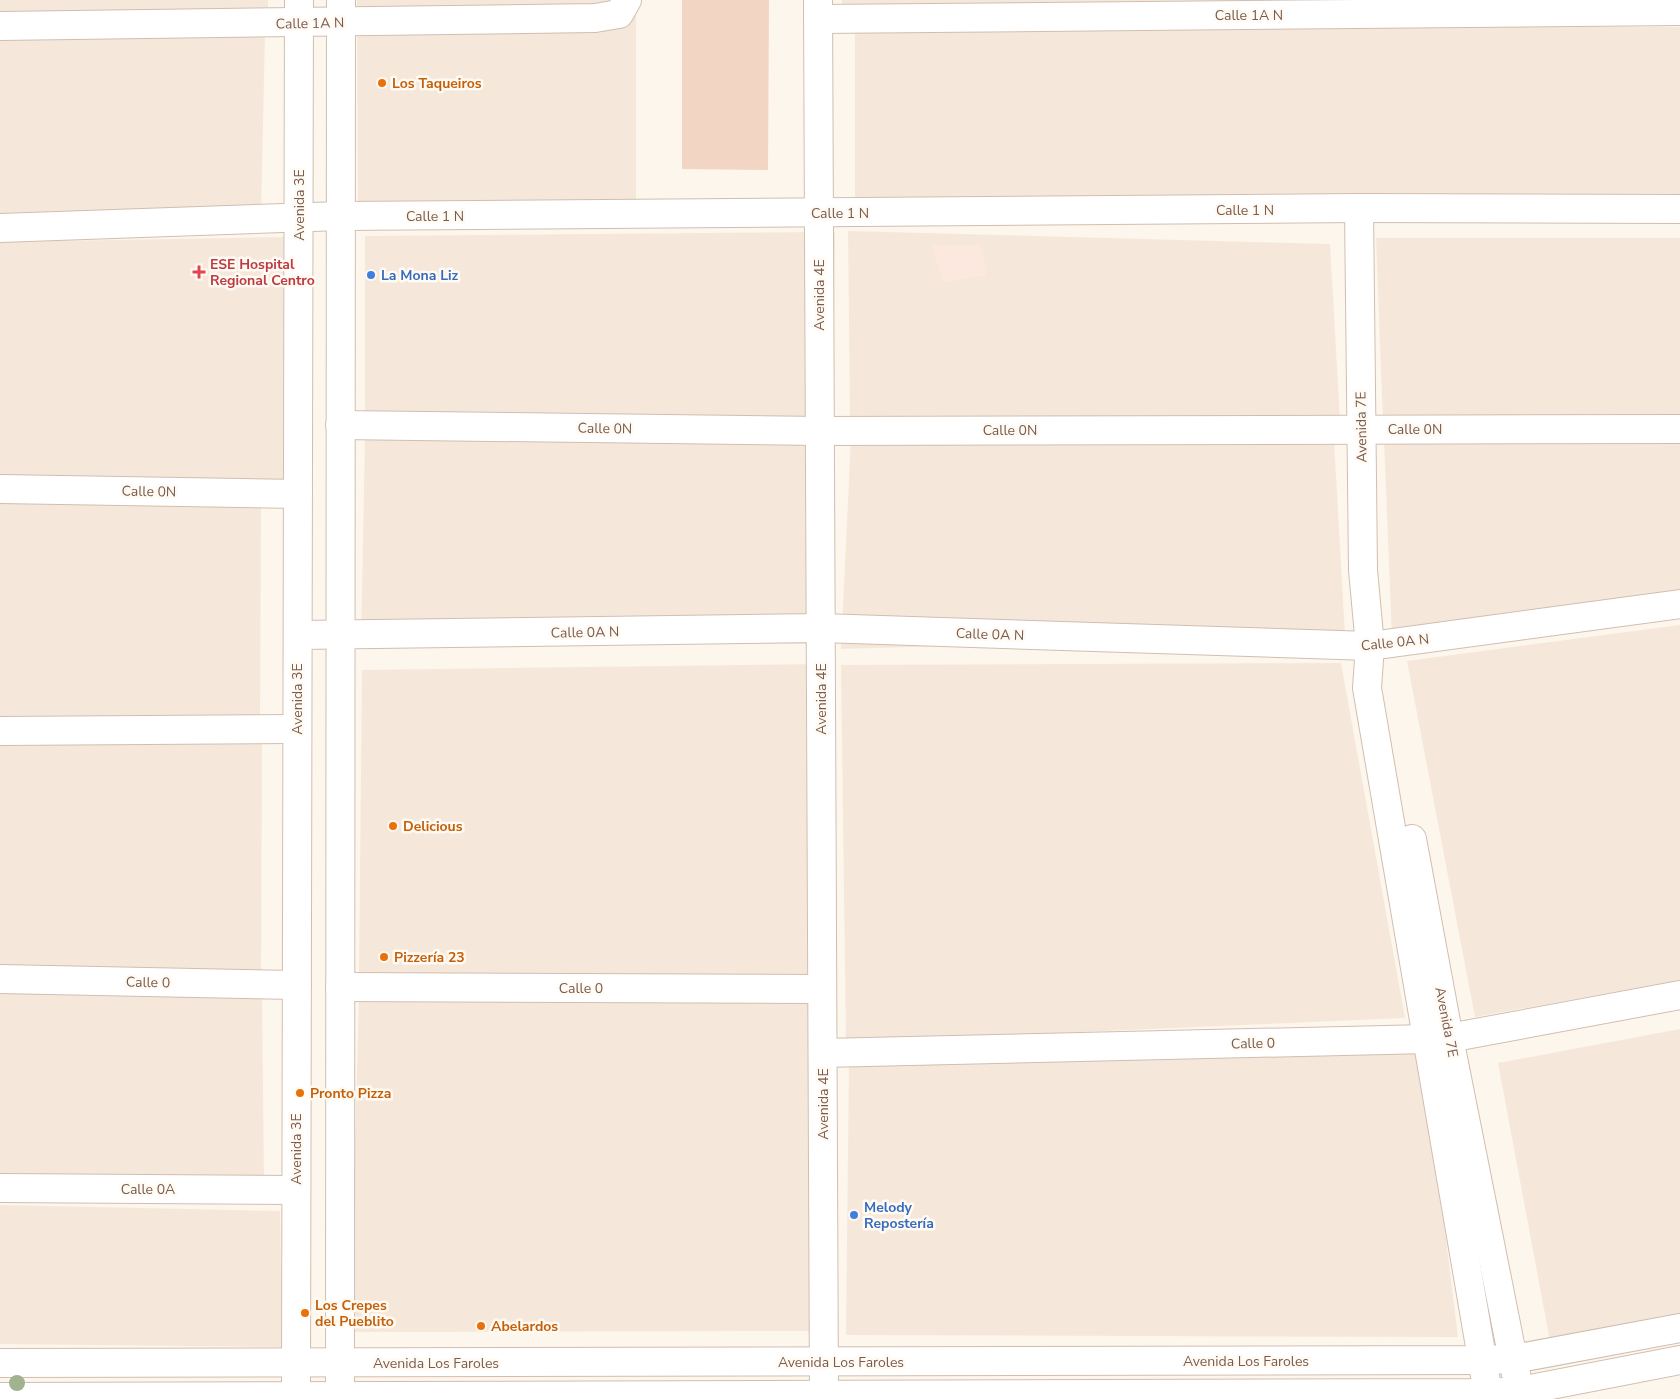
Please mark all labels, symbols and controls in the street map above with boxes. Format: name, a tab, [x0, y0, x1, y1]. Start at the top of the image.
street label: Calle 1A N	[1215, 6, 1283, 25]
street label: Calle 1A N	[276, 13, 344, 34]
place label: Los Taqueiros	[392, 74, 482, 93]
marker: Los Taqueiros	[376, 77, 388, 89]
street label: Avenida 3E	[290, 169, 309, 241]
street label: Calle 1 N	[1216, 201, 1274, 220]
street label: Calle 1 N	[811, 204, 869, 223]
street label: Calle 1 N	[406, 207, 464, 226]
place label: ESE Hospital Regional Centro	[210, 255, 315, 290]
street label: Avenida 4E	[810, 259, 829, 331]
marker: ESE Hospital Regional Centro	[192, 265, 206, 279]
place label: La Mona Liz	[381, 266, 459, 285]
marker: La Mona Liz	[365, 269, 377, 281]
street label: Avenida 7E	[1351, 391, 1372, 463]
street label: Calle 0N	[578, 419, 632, 438]
street label: Calle 0N	[1388, 420, 1442, 439]
street label: Calle 0N	[983, 421, 1037, 440]
street label: Calle 0N	[122, 482, 176, 501]
street label: Calle 0A N	[551, 622, 619, 643]
street label: Calle 0A N	[955, 624, 1025, 645]
street label: Calle 0A N	[1360, 629, 1430, 656]
street label: Avenida 3E	[288, 663, 307, 735]
street label: Avenida 4E	[812, 663, 831, 735]
place label: Delicious	[403, 817, 463, 836]
marker: Delicious	[387, 820, 399, 832]
place label: Pizzería 23	[394, 948, 465, 967]
marker: Pizzería 23	[378, 951, 390, 963]
street label: Calle 0	[126, 973, 170, 992]
street label: Calle 0	[559, 979, 603, 998]
street label: Avenida 7E	[1430, 985, 1463, 1059]
street label: Calle 0	[1231, 1034, 1275, 1053]
street label: Avenida 4E	[814, 1068, 833, 1140]
place label: Pronto Pizza	[310, 1084, 391, 1103]
marker: Pronto Pizza	[294, 1087, 306, 1099]
street label: Avenida 3E	[287, 1113, 306, 1185]
street label: Calle 0A	[121, 1180, 175, 1199]
place label: Melody Repostería	[864, 1198, 934, 1233]
marker: Melody Repostería	[848, 1209, 860, 1221]
place label: Los Crepes del Pueblito	[315, 1296, 394, 1331]
marker: Los Crepes del Pueblito	[299, 1307, 311, 1319]
place label: Abelardos	[491, 1317, 558, 1336]
marker: Abelardos	[475, 1320, 487, 1332]
street label: Avenida Los Faroles	[1183, 1352, 1309, 1371]
street label: Avenida Los Faroles	[778, 1353, 904, 1372]
street label: Avenida Los Faroles	[373, 1354, 499, 1373]

